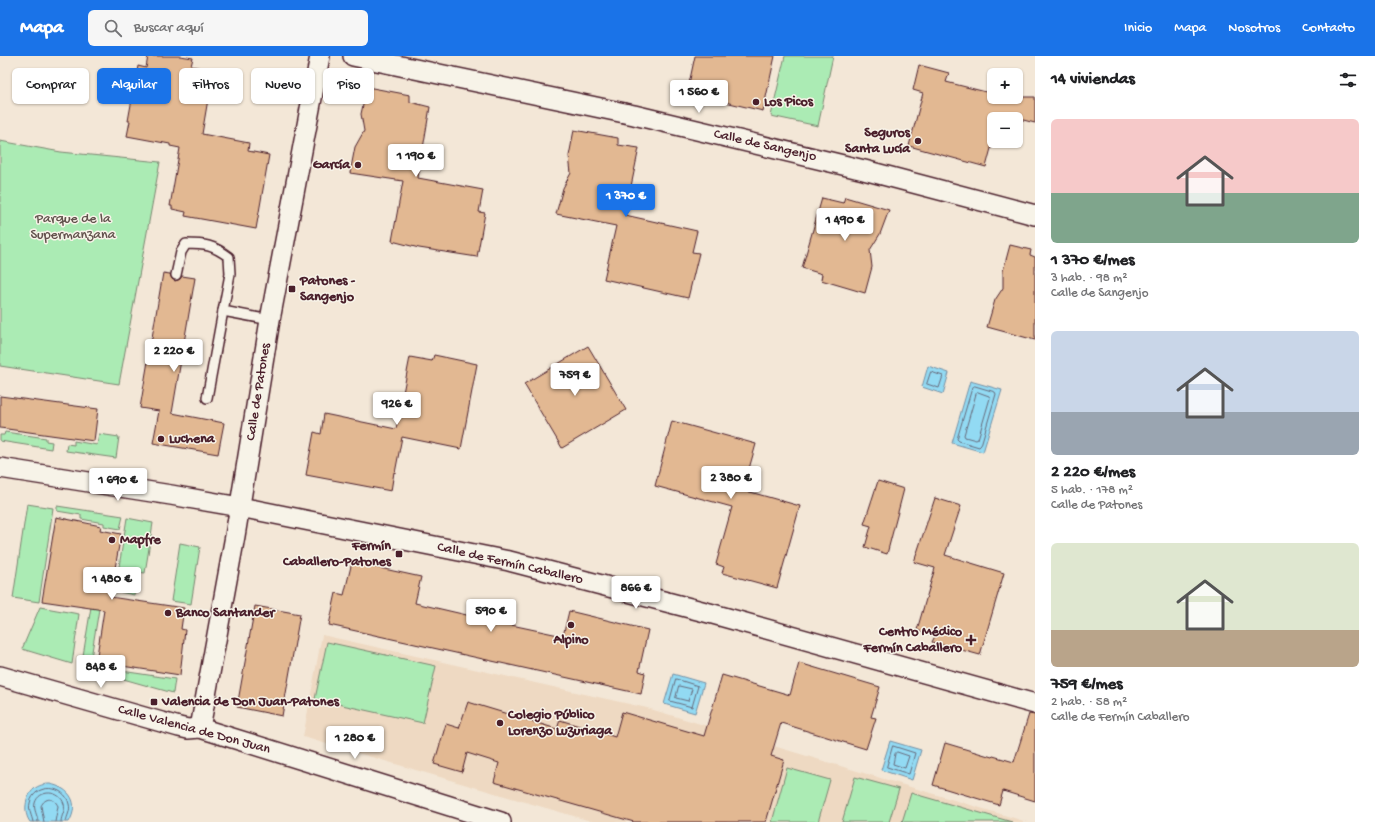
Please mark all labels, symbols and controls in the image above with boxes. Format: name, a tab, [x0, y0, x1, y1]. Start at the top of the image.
search box	[88, 10, 368, 46]
text: Mapa	[20, 17, 64, 40]
icon: search	[102, 17, 124, 39]
text: Buscar aquí	[134, 19, 204, 37]
text: Inicio	[1124, 20, 1152, 37]
text: Mapa	[1174, 20, 1206, 37]
text: Nosotros	[1228, 20, 1280, 37]
text: Contacto	[1302, 20, 1355, 37]
chip: Comprar	[12, 68, 89, 104]
chip: Alquilar	[97, 68, 171, 104]
chip: Filtros	[179, 68, 243, 104]
chip: Nuevo	[251, 68, 315, 104]
chip: Piso	[323, 68, 374, 104]
map controls	[987, 68, 1023, 148]
button: +	[987, 68, 1023, 104]
icon: filters	[1337, 69, 1359, 91]
text: 14 viviendas	[1051, 70, 1135, 90]
pin: 1 560 €	[662, 80, 736, 114]
text: 1 560 €	[679, 85, 719, 100]
place label: Los Picos	[764, 94, 814, 111]
marker: Los Picos	[751, 97, 761, 107]
button: −	[987, 112, 1023, 148]
place label: Seguros Santa Lucía	[845, 125, 911, 158]
street label: Calle de Sangenjo	[712, 126, 818, 166]
marker: Seguros Santa Lucía	[913, 136, 923, 146]
pin: 1 190 €	[379, 144, 453, 178]
icon: home	[1169, 145, 1241, 217]
text: 1 190 €	[397, 149, 435, 164]
place label: García	[313, 157, 351, 174]
marker: García	[353, 160, 363, 170]
pin: 1 370 €	[589, 184, 663, 218]
text: 1 370 €	[606, 189, 646, 204]
pin: 1 490 €	[808, 208, 882, 242]
park label: Parque de la Supermanzana	[31, 211, 117, 244]
text: 1 490 €	[825, 213, 865, 228]
text: 1 370 €/mes	[1051, 251, 1135, 271]
text: 3 hab. · 98 m²	[1051, 271, 1127, 286]
place label: Patones - Sangenjo	[299, 273, 356, 306]
marker: Patones - Sangenjo	[287, 284, 297, 294]
text: Calle de Sangenjo	[1051, 286, 1148, 301]
pin: 2 220 €	[137, 339, 211, 373]
street label: Calle de Patones	[243, 341, 275, 442]
text: 2 220 €	[154, 344, 194, 359]
icon: home	[1169, 357, 1241, 429]
pin: 759 €	[547, 363, 603, 397]
text: 759 €	[560, 368, 590, 383]
pin: 926 €	[369, 392, 425, 426]
text: 926 €	[382, 397, 412, 412]
place label: Luchena	[169, 431, 216, 448]
marker: Luchena	[156, 434, 166, 444]
text: 2 220 €/mes	[1051, 463, 1135, 483]
pin: 2 380 €	[694, 466, 768, 500]
pin: 1 690 €	[81, 468, 155, 502]
text: 2 380 €	[710, 471, 752, 486]
text: 1 690 €	[98, 473, 138, 488]
text: 5 hab. · 178 m²	[1051, 483, 1133, 498]
text: Calle de Patones	[1051, 498, 1142, 513]
place label: Mapfre	[120, 532, 162, 549]
marker: Mapfre	[107, 535, 117, 545]
place label: Fermín Caballero-Patones	[282, 538, 392, 571]
street label: Calle de Fermín Caballero	[435, 539, 585, 589]
marker: Fermín Caballero-Patones	[394, 549, 404, 559]
pin: 1 480 €	[75, 567, 149, 601]
icon: home	[1169, 569, 1241, 641]
text: 1 480 €	[92, 572, 132, 587]
pin: 866 €	[608, 576, 664, 610]
text: 866 €	[620, 581, 652, 596]
pin: 590 €	[463, 599, 519, 633]
text: 590 €	[475, 604, 507, 619]
place label: Banco Santander	[175, 605, 276, 622]
marker: Banco Santander	[163, 608, 173, 618]
marker: Alpino	[566, 620, 576, 630]
place label: Centro Médico Fermín Caballero	[863, 624, 963, 657]
place label: Alpino	[552, 632, 589, 649]
marker: Centro Médico Fermín Caballero	[965, 634, 977, 646]
pin: 848 €	[73, 655, 129, 689]
text: 848 €	[85, 660, 117, 675]
text: 759 €/mes	[1051, 675, 1123, 695]
place label: Valencia de Don Juan-Patones	[161, 694, 340, 711]
text: 2 hab. · 58 m²	[1051, 695, 1127, 710]
marker: Valencia de Don Juan-Patones	[149, 697, 159, 707]
street label: Calle Valencia de Don Juan	[116, 701, 272, 759]
place label: Colegio Público Lorenzo Luzuriaga	[507, 707, 613, 740]
text: Calle de Fermín Caballero	[1051, 710, 1190, 725]
marker: Colegio Público Lorenzo Luzuriaga	[495, 718, 505, 728]
pin: 1 280 €	[318, 726, 392, 760]
text: 1 280 €	[335, 731, 375, 746]

